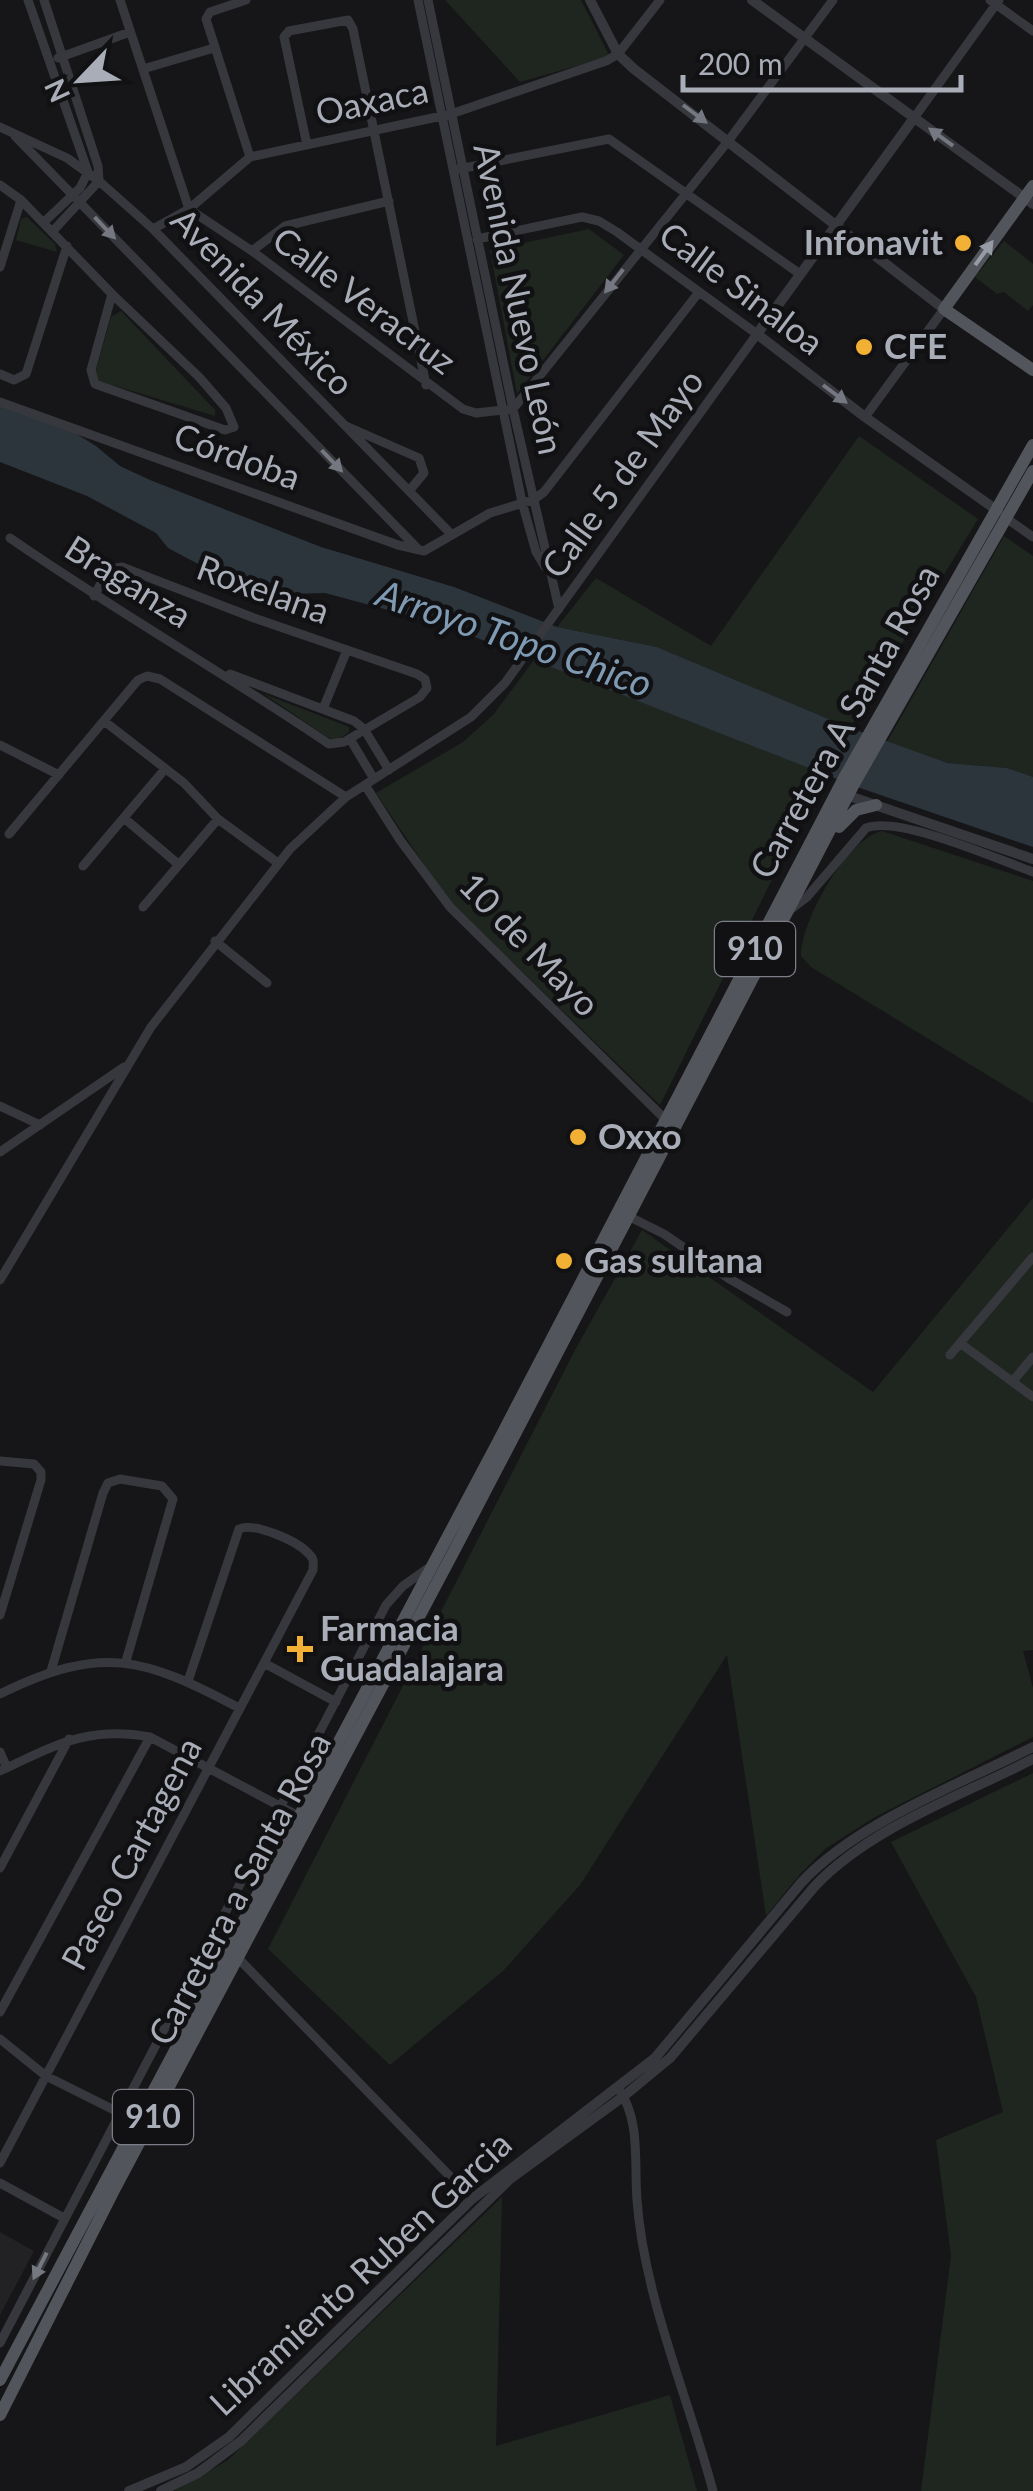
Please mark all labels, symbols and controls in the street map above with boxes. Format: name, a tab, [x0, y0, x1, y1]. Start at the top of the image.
north arrow	[30, 30, 130, 130]
scale bar	[683, 30, 960, 92]
text: 200 m	[698, 45, 783, 81]
street label: Oaxaca	[312, 68, 432, 132]
text: N	[36, 74, 76, 108]
one-way arrow	[681, 104, 708, 124]
one-way arrow	[928, 128, 954, 148]
street label: Avenida Nuevo León	[466, 139, 573, 458]
street label: Avenida México	[163, 198, 363, 403]
street label: Calle Sinaloa	[652, 212, 832, 363]
one-way arrow	[93, 216, 116, 240]
street label: Calle Veracruz	[266, 217, 465, 382]
place label: Infonavit	[804, 220, 943, 262]
marker: Infonavit	[952, 232, 974, 254]
one-way arrow	[974, 240, 993, 266]
one-way arrow	[604, 268, 625, 294]
place label: CFE	[884, 324, 947, 366]
marker: CFE	[853, 336, 875, 358]
street label: Calle 5 de Mayo	[532, 360, 711, 585]
one-way arrow	[822, 383, 848, 403]
street label: Córdoba	[169, 413, 307, 497]
one-way arrow	[320, 449, 343, 473]
street label: Braganza	[58, 525, 200, 635]
street label: Roxelana	[192, 545, 335, 631]
street label: Carretera A Santa Rosa	[740, 557, 947, 885]
water label: Arroyo Topo Chico	[369, 568, 658, 706]
street label: 10 de Mayo	[452, 863, 609, 1024]
road number: 910	[715, 922, 795, 976]
place label: Oxxo	[598, 1114, 682, 1156]
marker: Oxxo	[567, 1126, 589, 1148]
place label: Gas sultana	[584, 1238, 763, 1280]
marker: Gas sultana	[553, 1250, 575, 1272]
place label: Farmacia Guadalajara	[320, 1606, 504, 1688]
marker: Farmacia Guadalajara	[289, 1638, 311, 1660]
street label: Carretera a Santa Rosa	[138, 1725, 338, 2051]
street label: Paseo Cartagena	[51, 1730, 209, 1976]
road number: 910	[113, 2090, 193, 2144]
street label: Libramiento Ruben Garcia	[200, 2122, 519, 2423]
one-way arrow	[32, 2251, 49, 2280]

